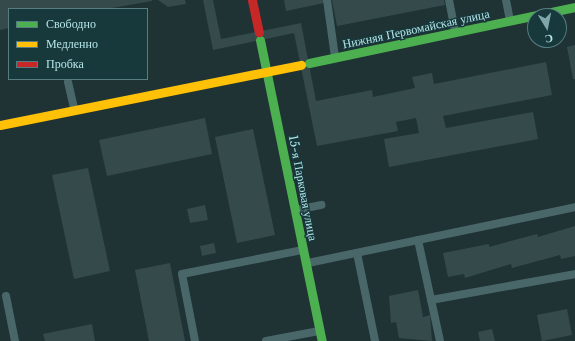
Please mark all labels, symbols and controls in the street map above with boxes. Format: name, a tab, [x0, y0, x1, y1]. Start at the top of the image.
street label: Нижняя Первомайская улица	[341, 6, 491, 52]
legend	[8, 8, 148, 80]
north arrow	[527, 8, 567, 48]
text: Свободно	[46, 16, 96, 31]
text: С	[544, 31, 554, 46]
text: Медленно	[46, 36, 98, 51]
text: Пробка	[46, 56, 84, 71]
street label: 15-я Парковая улица	[286, 134, 320, 242]

